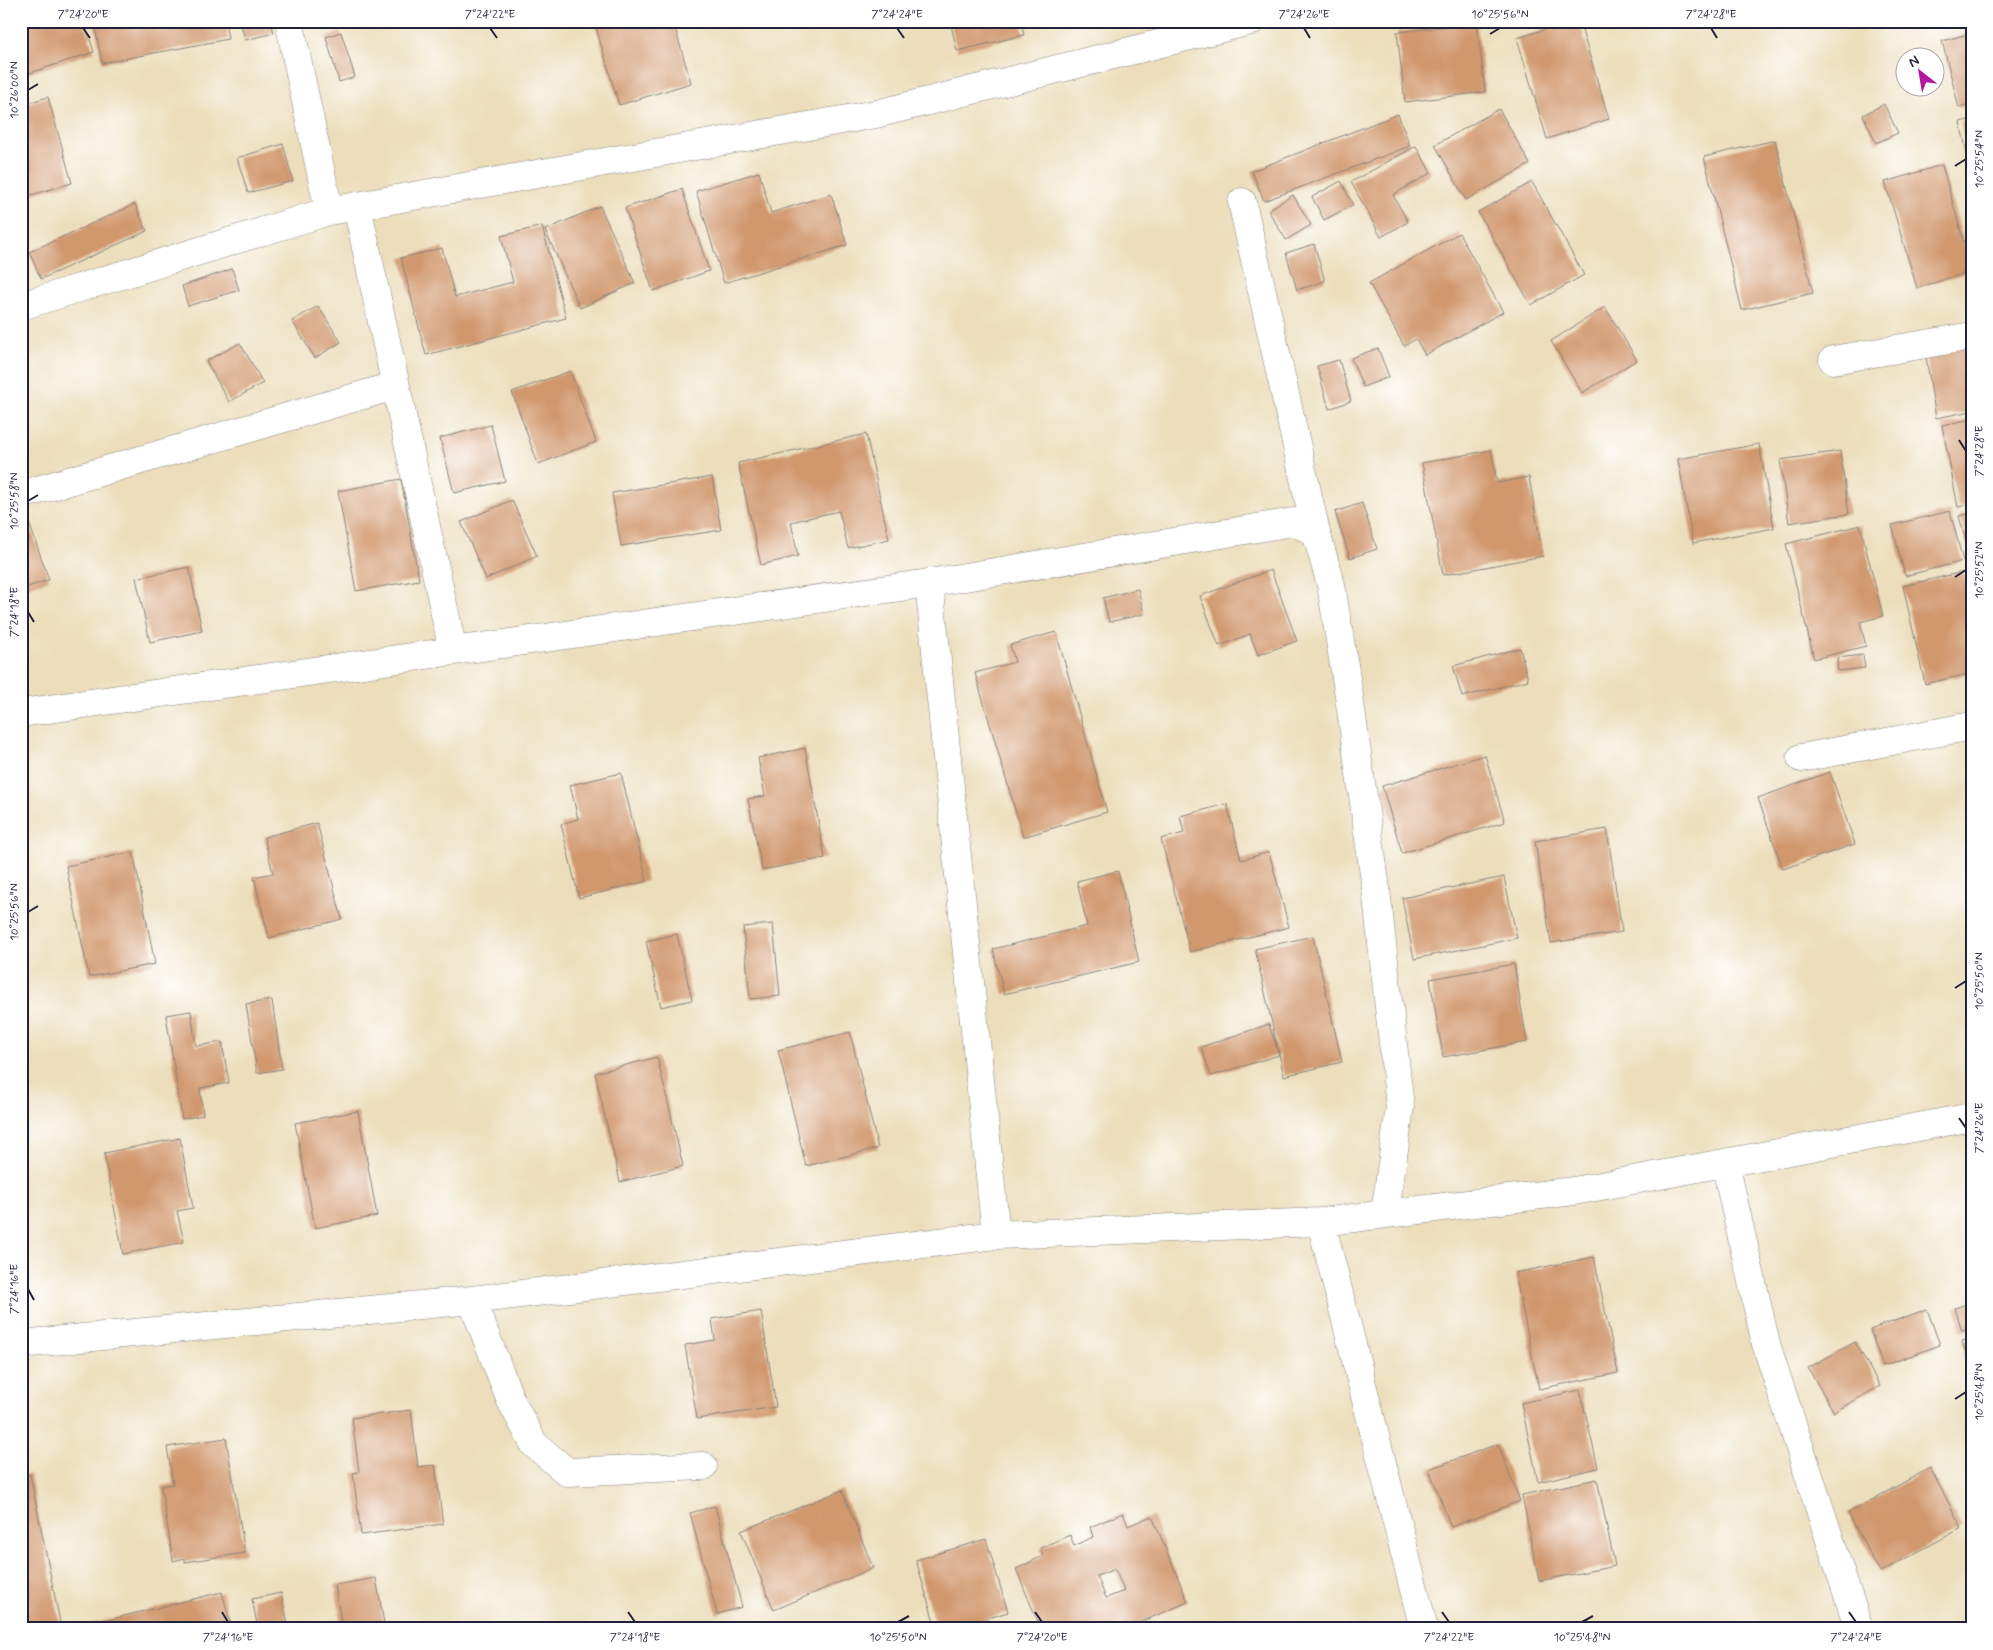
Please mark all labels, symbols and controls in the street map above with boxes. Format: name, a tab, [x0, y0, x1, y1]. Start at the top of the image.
text: 7°24'20"E	[57, 7, 109, 23]
text: 7°24'22"E	[465, 7, 515, 23]
text: 7°24'24"E	[871, 7, 923, 23]
text: 7°24'26"E	[1279, 7, 1329, 23]
text: 10°25'56"N	[1471, 7, 1529, 23]
text: 7°24'28"E	[1686, 7, 1736, 23]
north arrow	[1896, 48, 1946, 98]
text: N	[1905, 52, 1922, 72]
text: 10°26'00"N	[7, 61, 23, 119]
text: 10°25'54"N	[1972, 130, 1988, 188]
text: 7°24'28"E	[1972, 426, 1988, 476]
text: 10°25'58"N	[7, 472, 23, 530]
text: 10°25'52"N	[1972, 541, 1988, 599]
text: 7°24'18"E	[7, 587, 23, 637]
text: 10°25'56"N	[7, 883, 23, 941]
text: 10°25'50"N	[1972, 952, 1988, 1010]
text: 7°24'26"E	[1972, 1103, 1988, 1153]
text: 7°24'16"E	[7, 1264, 23, 1314]
text: 10°25'48"N	[1972, 1363, 1988, 1421]
text: 7°24'16"E	[203, 1630, 253, 1646]
text: 7°24'18"E	[610, 1630, 660, 1646]
text: 10°25'50"N	[869, 1630, 927, 1646]
text: 7°24'20"E	[1016, 1630, 1068, 1646]
text: 7°24'22"E	[1424, 1630, 1474, 1646]
text: 10°25'48"N	[1553, 1630, 1611, 1646]
text: 7°24'24"E	[1830, 1630, 1882, 1646]

